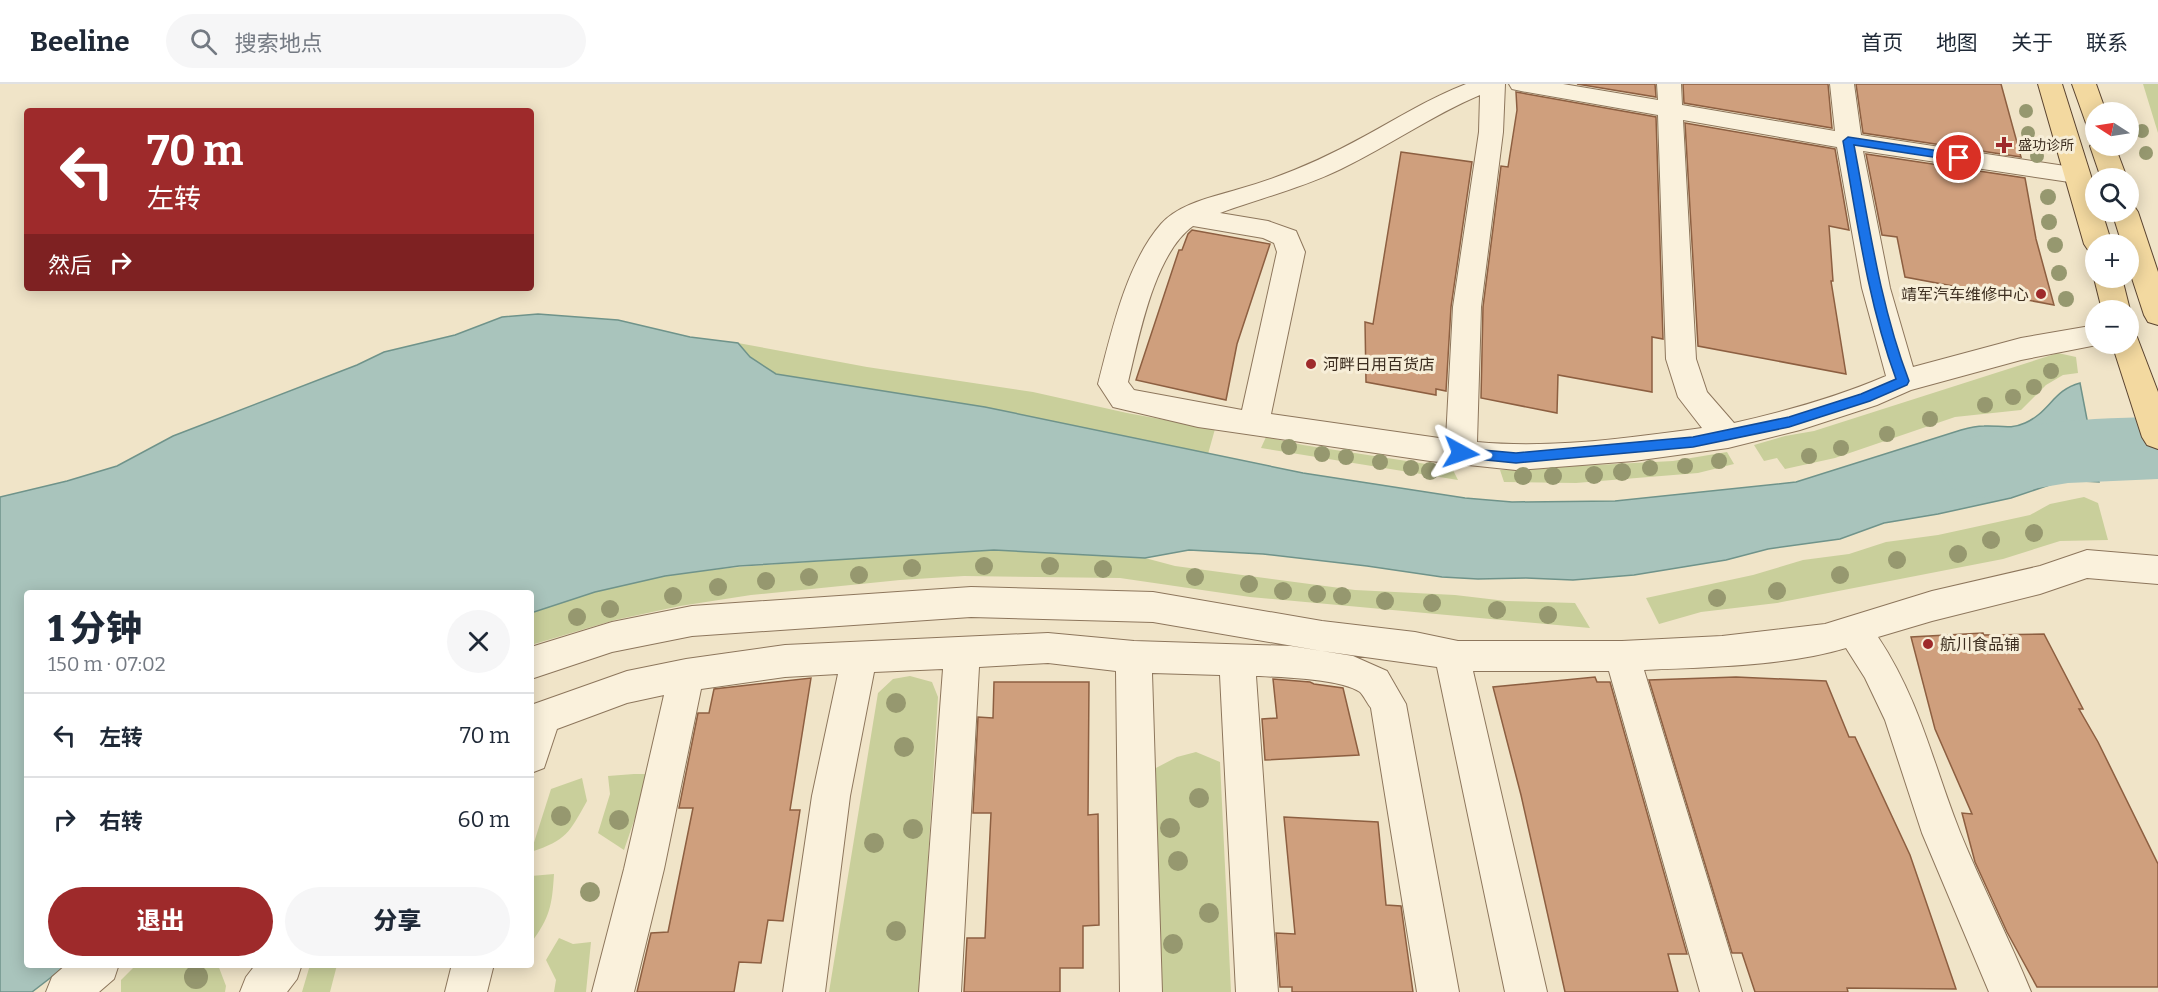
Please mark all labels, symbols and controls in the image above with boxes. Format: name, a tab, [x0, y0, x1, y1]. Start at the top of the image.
search box	[166, 14, 586, 68]
text: Beeline	[30, 25, 130, 58]
icon: search	[187, 25, 220, 58]
text: 搜索地点	[235, 30, 323, 57]
text: 首页	[1861, 30, 1903, 56]
text: 地图	[1936, 30, 1978, 56]
text: 关于	[2011, 30, 2053, 56]
text: 联系	[2086, 30, 2128, 56]
north arrow	[2085, 102, 2139, 156]
map controls	[2085, 102, 2139, 354]
text: 70 m	[147, 126, 243, 176]
icon: left	[48, 132, 126, 210]
pin	[1933, 132, 1984, 183]
marker: 盛功诊所	[1995, 136, 2013, 154]
place label: 盛功诊所	[2018, 137, 2074, 154]
icon: arrive	[1942, 141, 1975, 174]
button: search	[2085, 168, 2139, 222]
text: 左转	[147, 183, 201, 215]
button: +	[2085, 234, 2139, 288]
icon: right	[104, 246, 137, 279]
text: 然后	[48, 252, 92, 279]
place label: 靖军汽车维修中心	[1901, 285, 2029, 304]
marker: 靖军汽车维修中心	[2034, 287, 2048, 301]
button: −	[2085, 300, 2139, 354]
place label: 河畔日用百货店	[1323, 355, 1435, 374]
marker: 河畔日用百货店	[1304, 357, 1318, 371]
position arrow	[1429, 421, 1493, 485]
text: 1 分钟	[48, 607, 142, 651]
button: close	[447, 610, 510, 673]
place label: 航川食品铺	[1940, 635, 2020, 654]
marker: 航川食品铺	[1921, 637, 1935, 651]
text: 150 m · 07:02	[48, 652, 166, 676]
icon: left	[48, 719, 81, 752]
text: 70 m	[460, 722, 510, 749]
text: 左转	[99, 724, 143, 751]
icon: right	[48, 803, 81, 836]
text: 60 m	[458, 806, 510, 833]
text: 右转	[99, 808, 143, 835]
button: 退出	[48, 887, 273, 956]
button: 分享	[285, 887, 510, 956]

